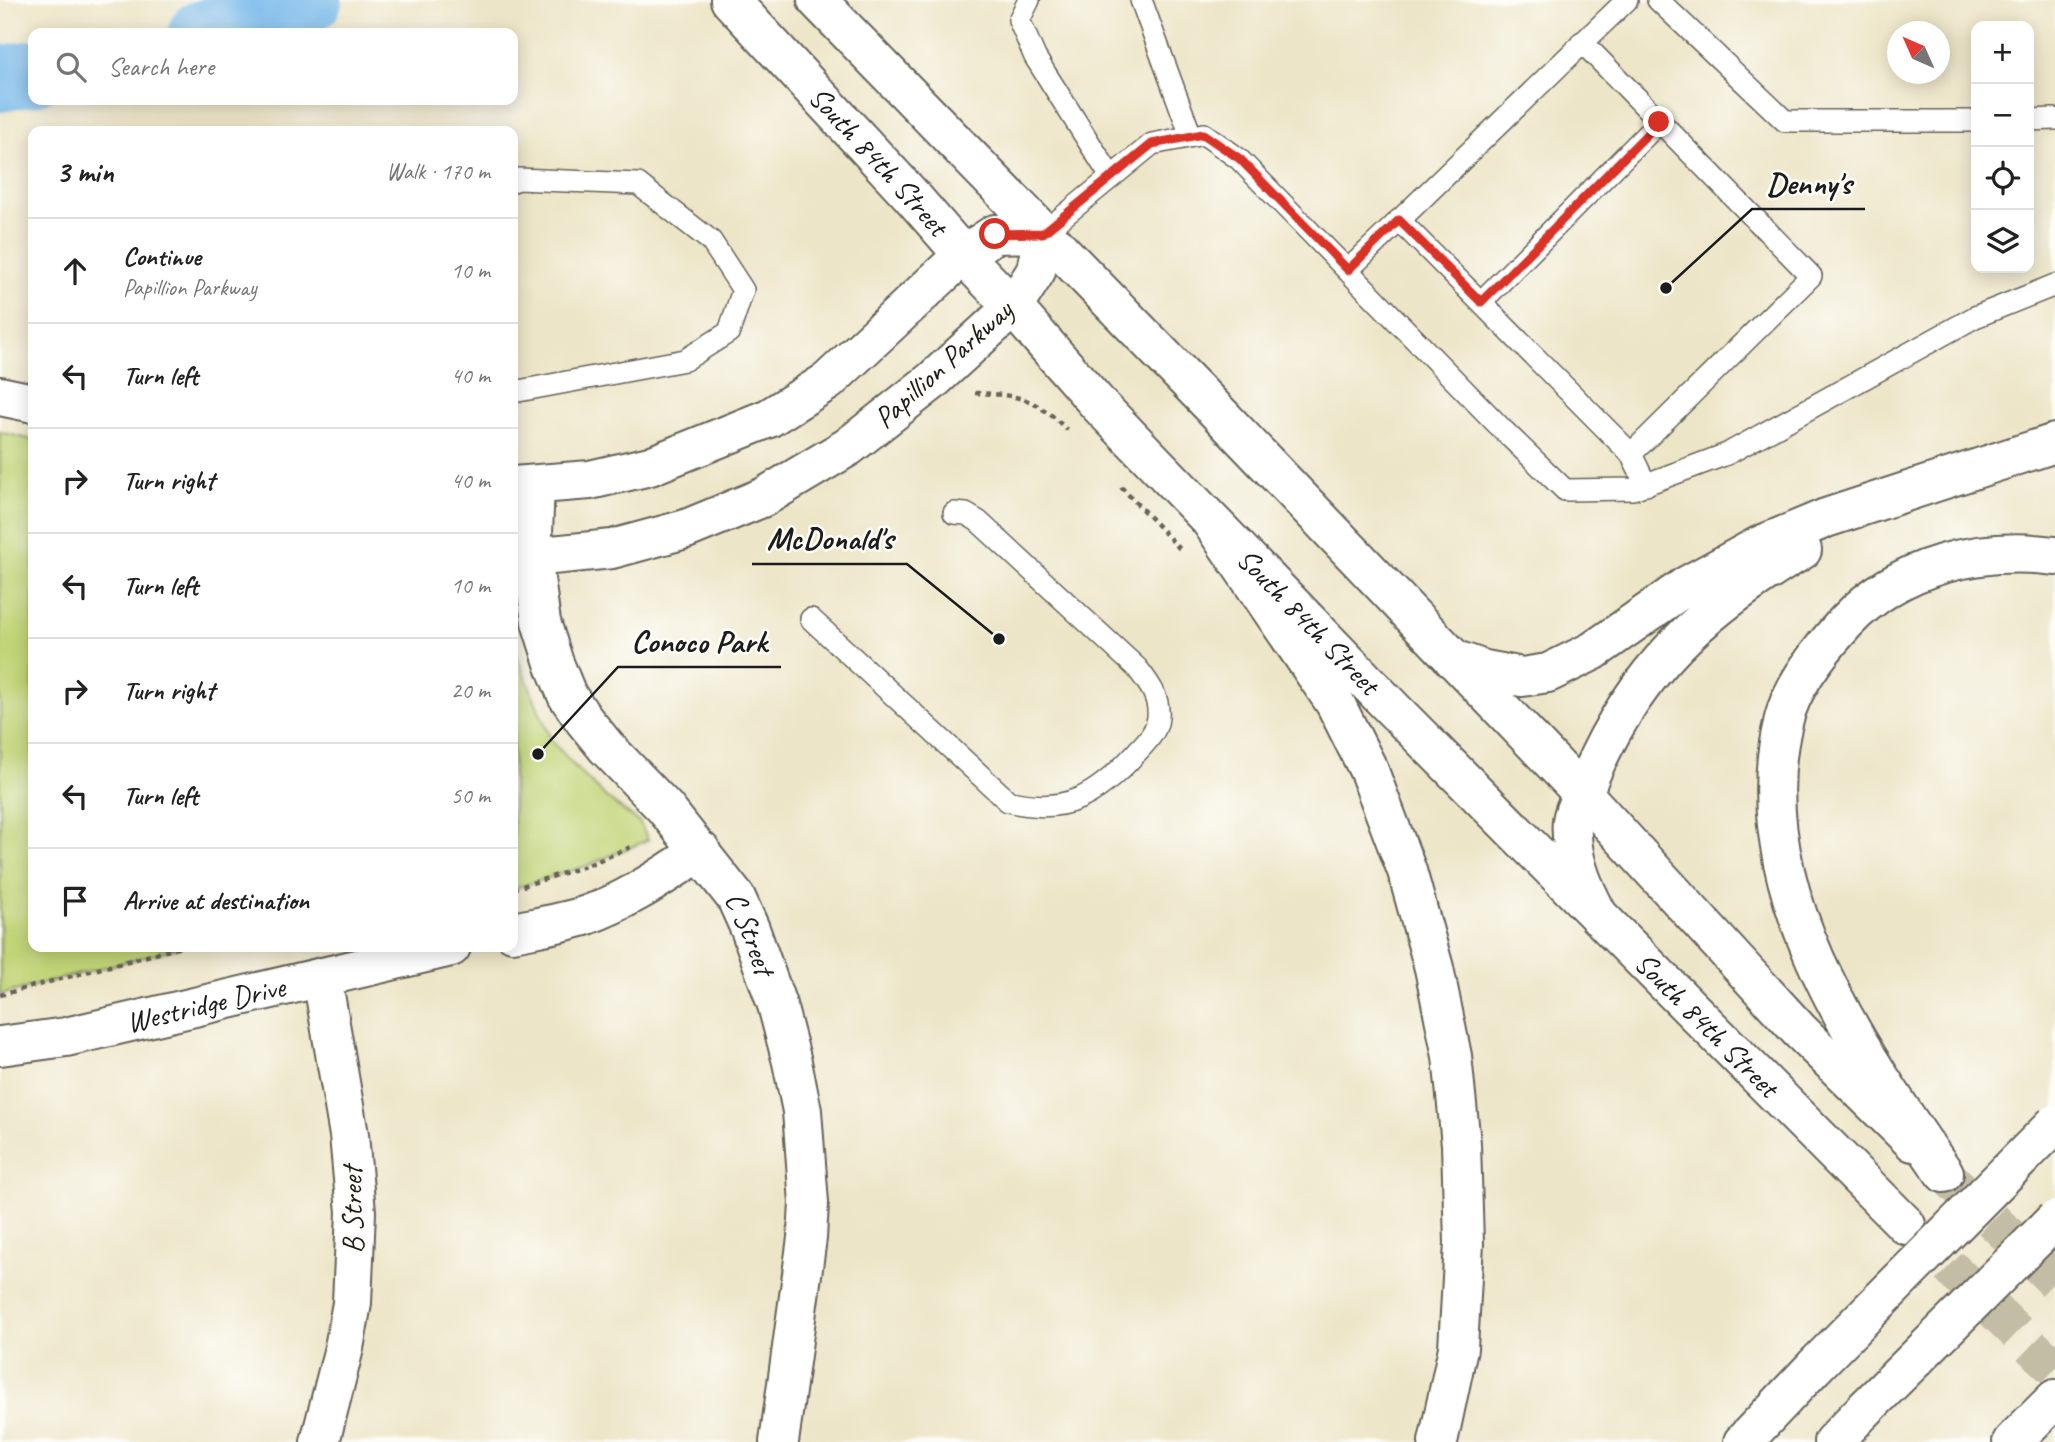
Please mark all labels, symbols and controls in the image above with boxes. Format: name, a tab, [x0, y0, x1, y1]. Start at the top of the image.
north arrow	[1887, 21, 1950, 84]
map controls	[1971, 21, 2034, 273]
button: +	[1971, 21, 2034, 84]
search box	[28, 28, 518, 105]
icon: search	[52, 48, 90, 86]
text: Search here	[108, 50, 214, 83]
street label: South 84th Street	[801, 78, 958, 246]
button: −	[1971, 84, 2034, 147]
route end	[1643, 106, 1674, 137]
button: locate	[1971, 147, 2034, 210]
text: 3 min	[56, 153, 113, 191]
callout: Denny's	[1752, 156, 1865, 209]
text: Walk · 170 m	[386, 157, 490, 186]
text: Denny's	[1766, 163, 1854, 204]
button: layers	[1971, 210, 2034, 273]
route start	[979, 218, 1010, 249]
text: Continue	[123, 240, 201, 273]
icon: ahead	[56, 252, 94, 290]
text: 10 m	[451, 256, 490, 285]
text: Papillion Parkway	[123, 273, 257, 302]
street label: Papillion Parkway	[866, 290, 1022, 436]
icon: left	[56, 357, 94, 395]
text: Turn left	[123, 359, 198, 392]
text: 40 m	[451, 361, 490, 390]
icon: right	[56, 462, 94, 500]
text: Turn right	[123, 464, 214, 497]
text: 40 m	[451, 466, 490, 495]
callout: McDonald's	[752, 511, 907, 564]
text: McDonald's	[767, 518, 896, 559]
street label: South 84th Street	[1229, 540, 1390, 705]
icon: left	[56, 567, 94, 605]
text: Turn left	[123, 569, 198, 602]
text: 10 m	[451, 571, 490, 600]
callout: Conoco Park	[618, 614, 781, 667]
text: Conoco Park	[631, 621, 770, 662]
icon: right	[56, 672, 94, 710]
text: Turn right	[123, 674, 214, 707]
text: 20 m	[451, 676, 490, 705]
icon: left	[56, 777, 94, 815]
text: Turn left	[123, 779, 198, 812]
text: 50 m	[451, 781, 490, 810]
icon: arrive	[56, 882, 94, 920]
text: Arrive at destination	[123, 884, 309, 917]
street label: C Street	[717, 886, 785, 984]
street label: South 84th Street	[1627, 944, 1789, 1107]
street label: Westridge Drive	[123, 967, 291, 1041]
street label: B Street	[332, 1162, 372, 1254]

